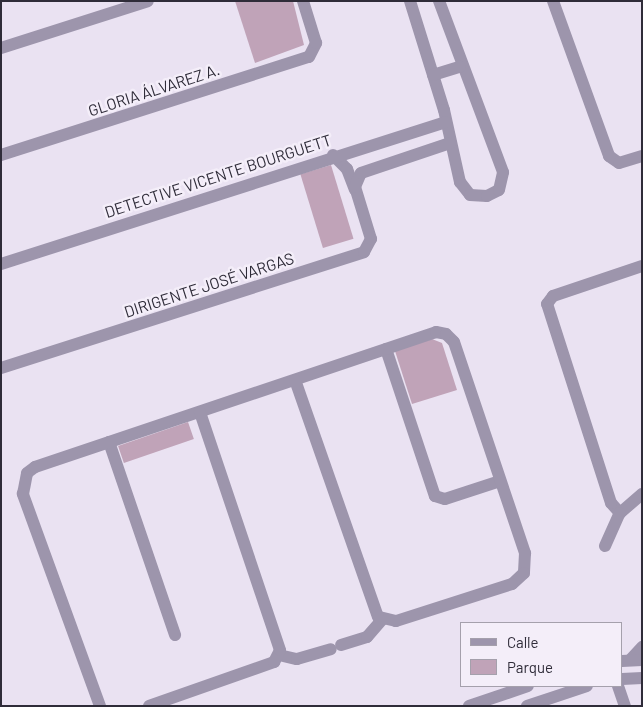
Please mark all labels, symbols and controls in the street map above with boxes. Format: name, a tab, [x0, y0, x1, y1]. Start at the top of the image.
street label: GLORIA ÁLVAREZ A.	[86, 60, 222, 120]
street label: DETECTIVE VICENTE BOURGUETT	[102, 130, 334, 222]
street label: DIRIGENTE JOSÉ VARGAS	[122, 248, 296, 322]
legend	[460, 622, 623, 687]
text: Calle	[507, 633, 539, 651]
text: Parque	[507, 658, 553, 676]

